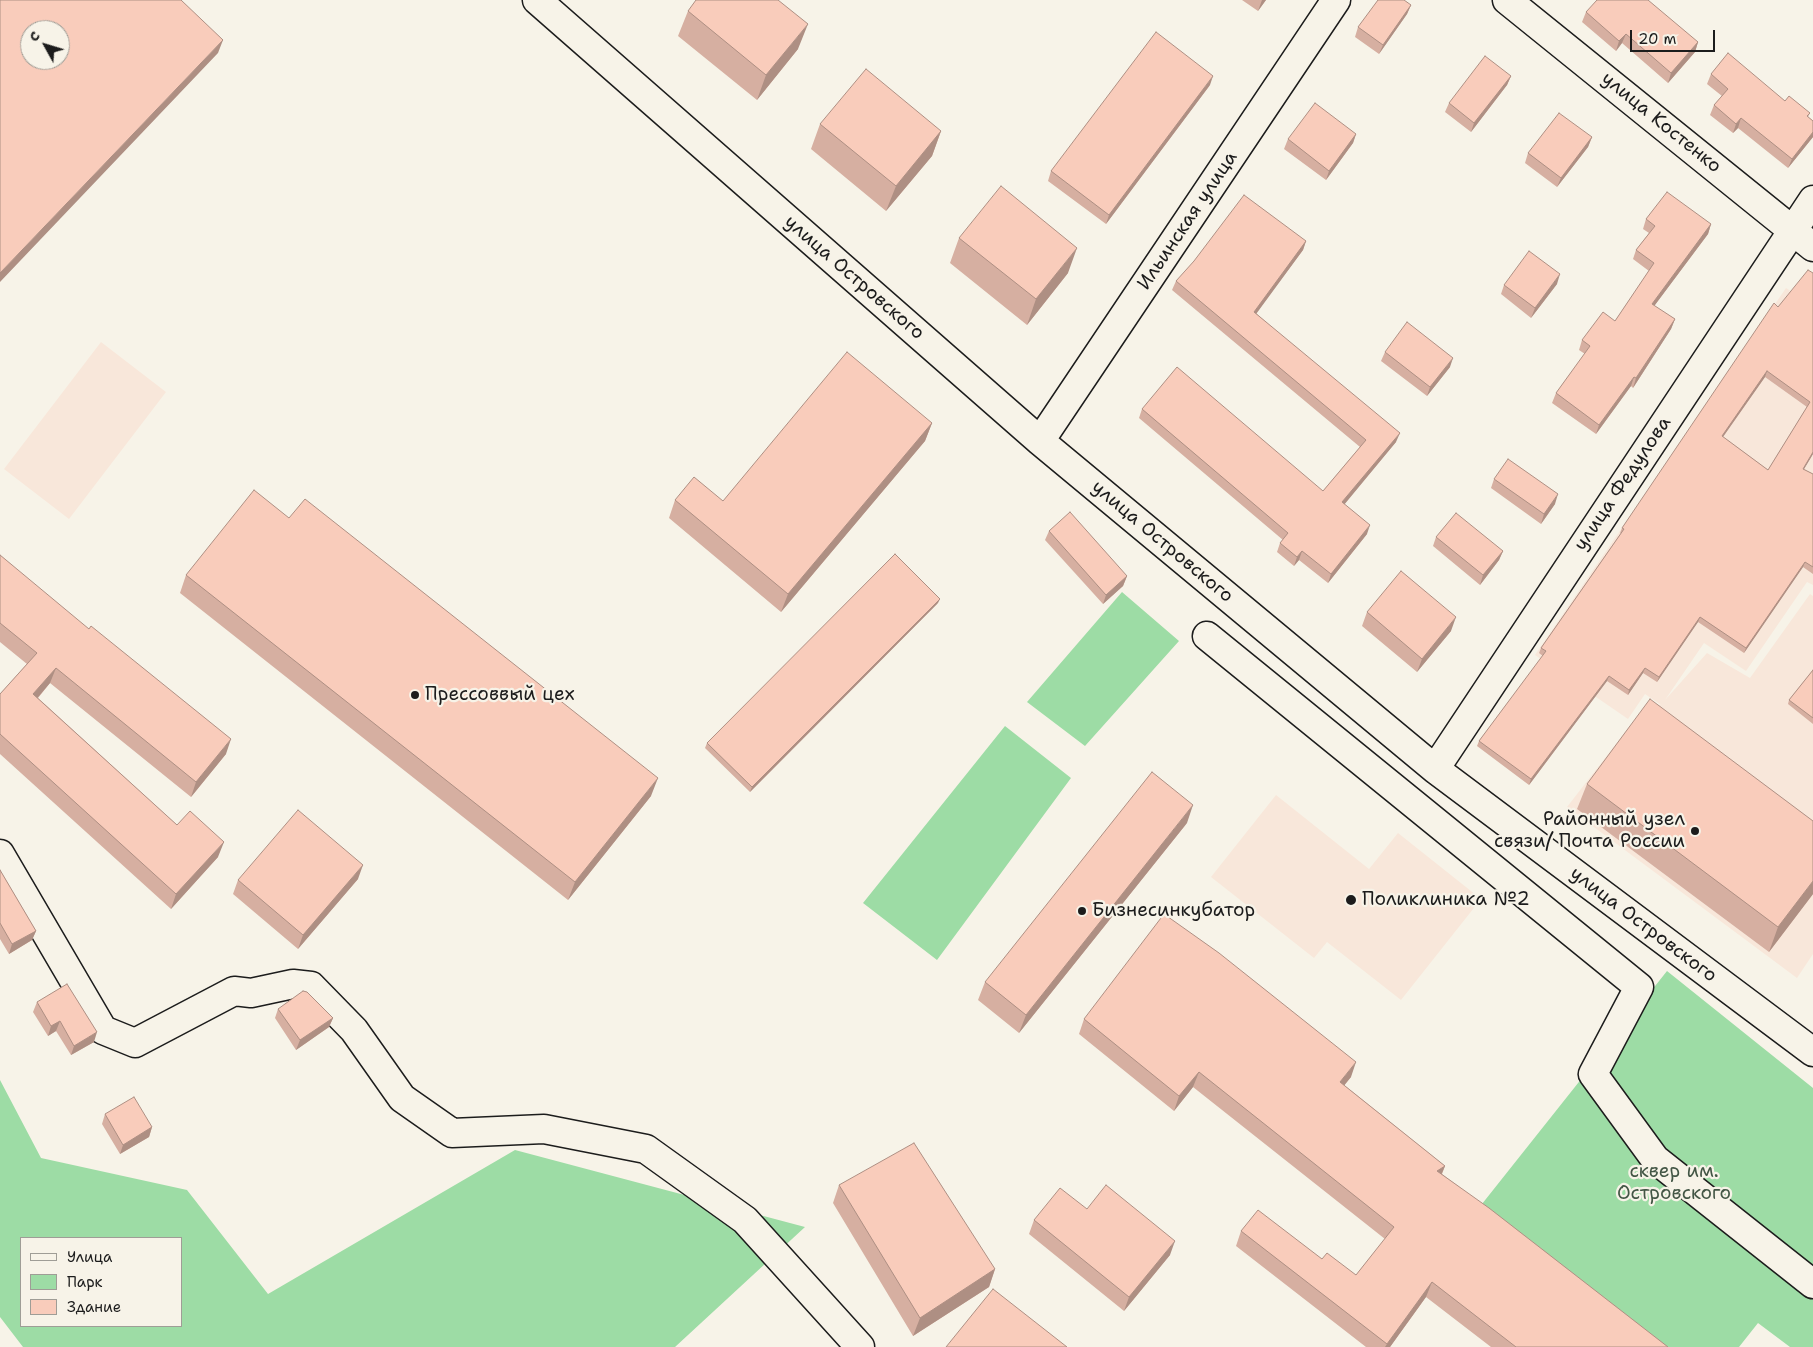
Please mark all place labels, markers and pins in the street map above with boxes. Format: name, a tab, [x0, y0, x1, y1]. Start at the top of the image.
place label: Прессоввый цех	[425, 684, 575, 706]
marker: Прессоввый цех	[409, 689, 421, 701]
place label: Районный узел связи/ Почта России	[1494, 809, 1685, 853]
marker: Районный узел связи/ Почта России	[1689, 825, 1701, 837]
place label: Поликлиника №2	[1362, 889, 1530, 911]
marker: Поликлиника №2	[1344, 893, 1358, 907]
place label: Бизнесинкубатор	[1092, 900, 1255, 922]
marker: Бизнесинкубатор	[1076, 905, 1088, 917]

